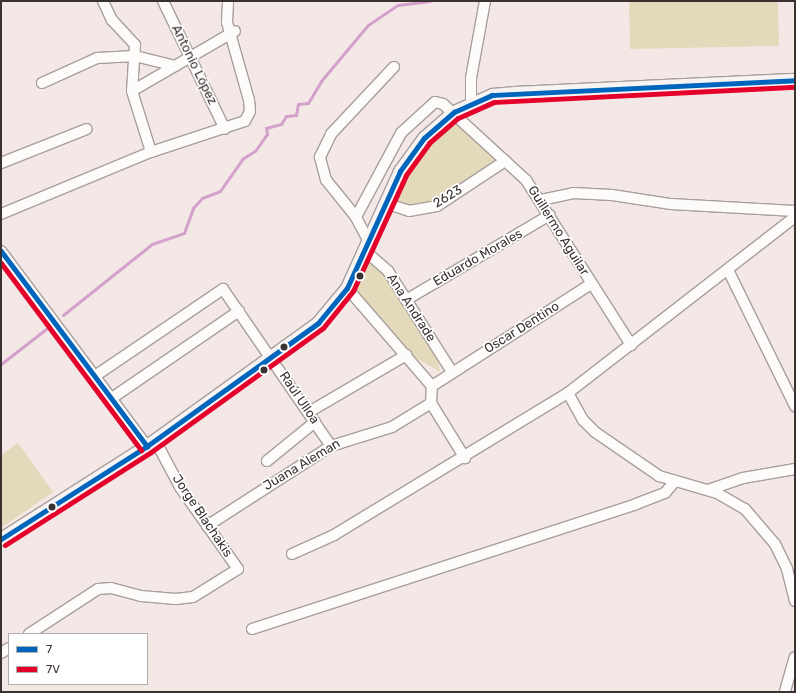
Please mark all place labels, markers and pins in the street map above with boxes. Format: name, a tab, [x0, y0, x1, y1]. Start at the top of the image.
unlabelled marker	[355, 271, 365, 281]
unlabelled marker	[279, 342, 289, 352]
unlabelled marker	[259, 365, 269, 375]
unlabelled marker	[47, 502, 57, 512]

